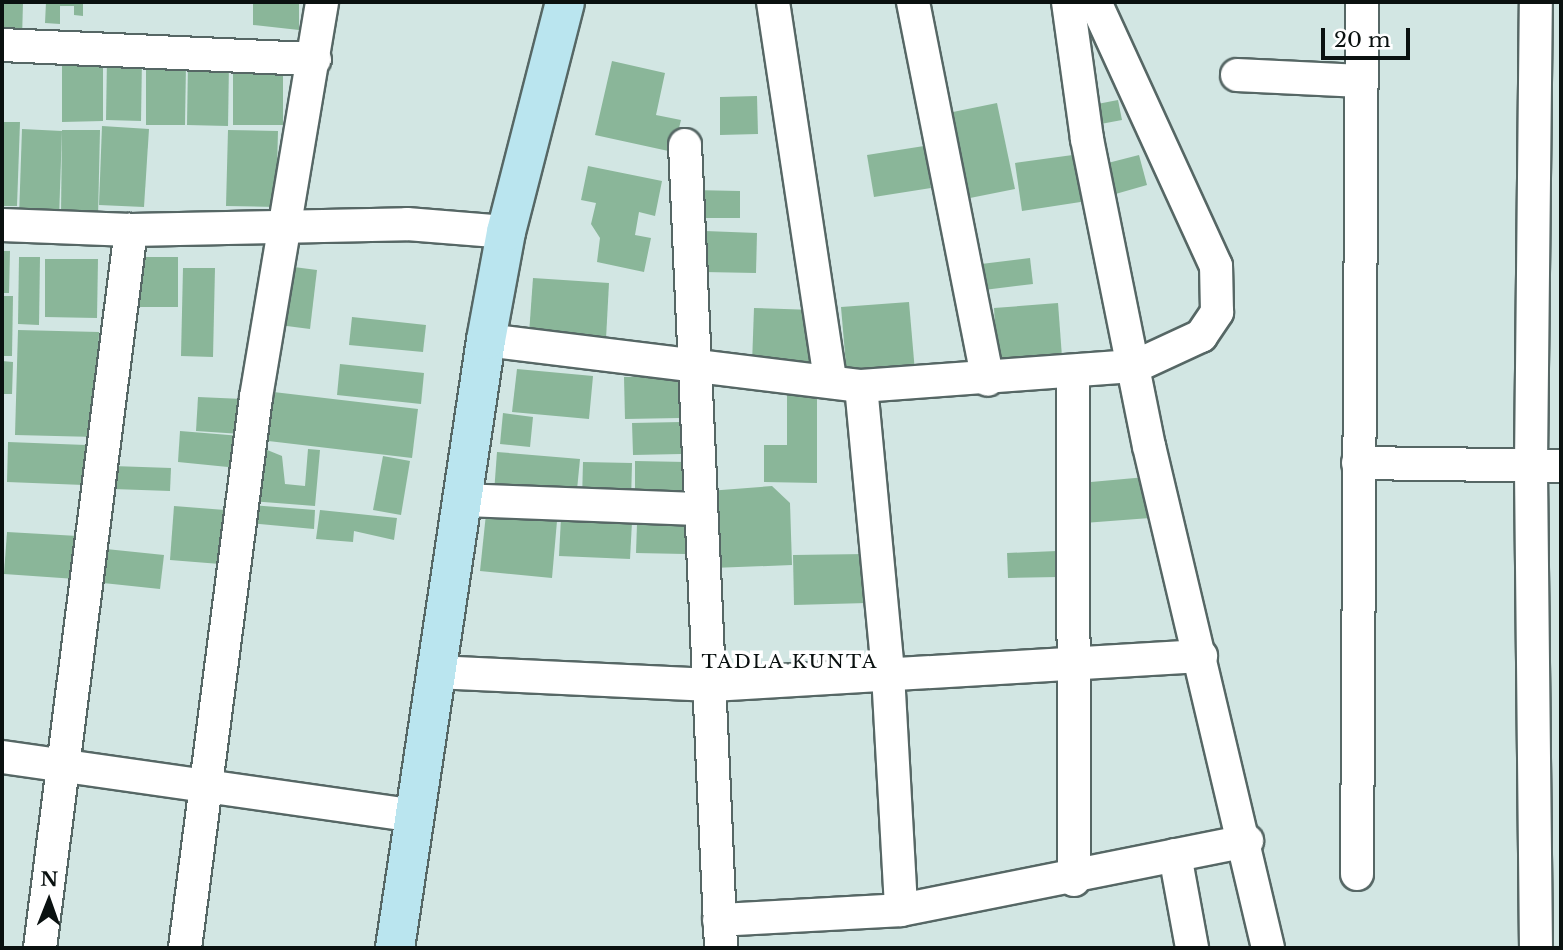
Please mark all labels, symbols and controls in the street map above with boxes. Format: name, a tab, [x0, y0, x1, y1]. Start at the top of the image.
scale bar	[1325, 14, 1414, 58]
text: 20 m	[1334, 27, 1391, 53]
district label: TADLA KUNTA	[702, 651, 878, 673]
north arrow	[14, 866, 84, 936]
text: N	[40, 868, 59, 891]

